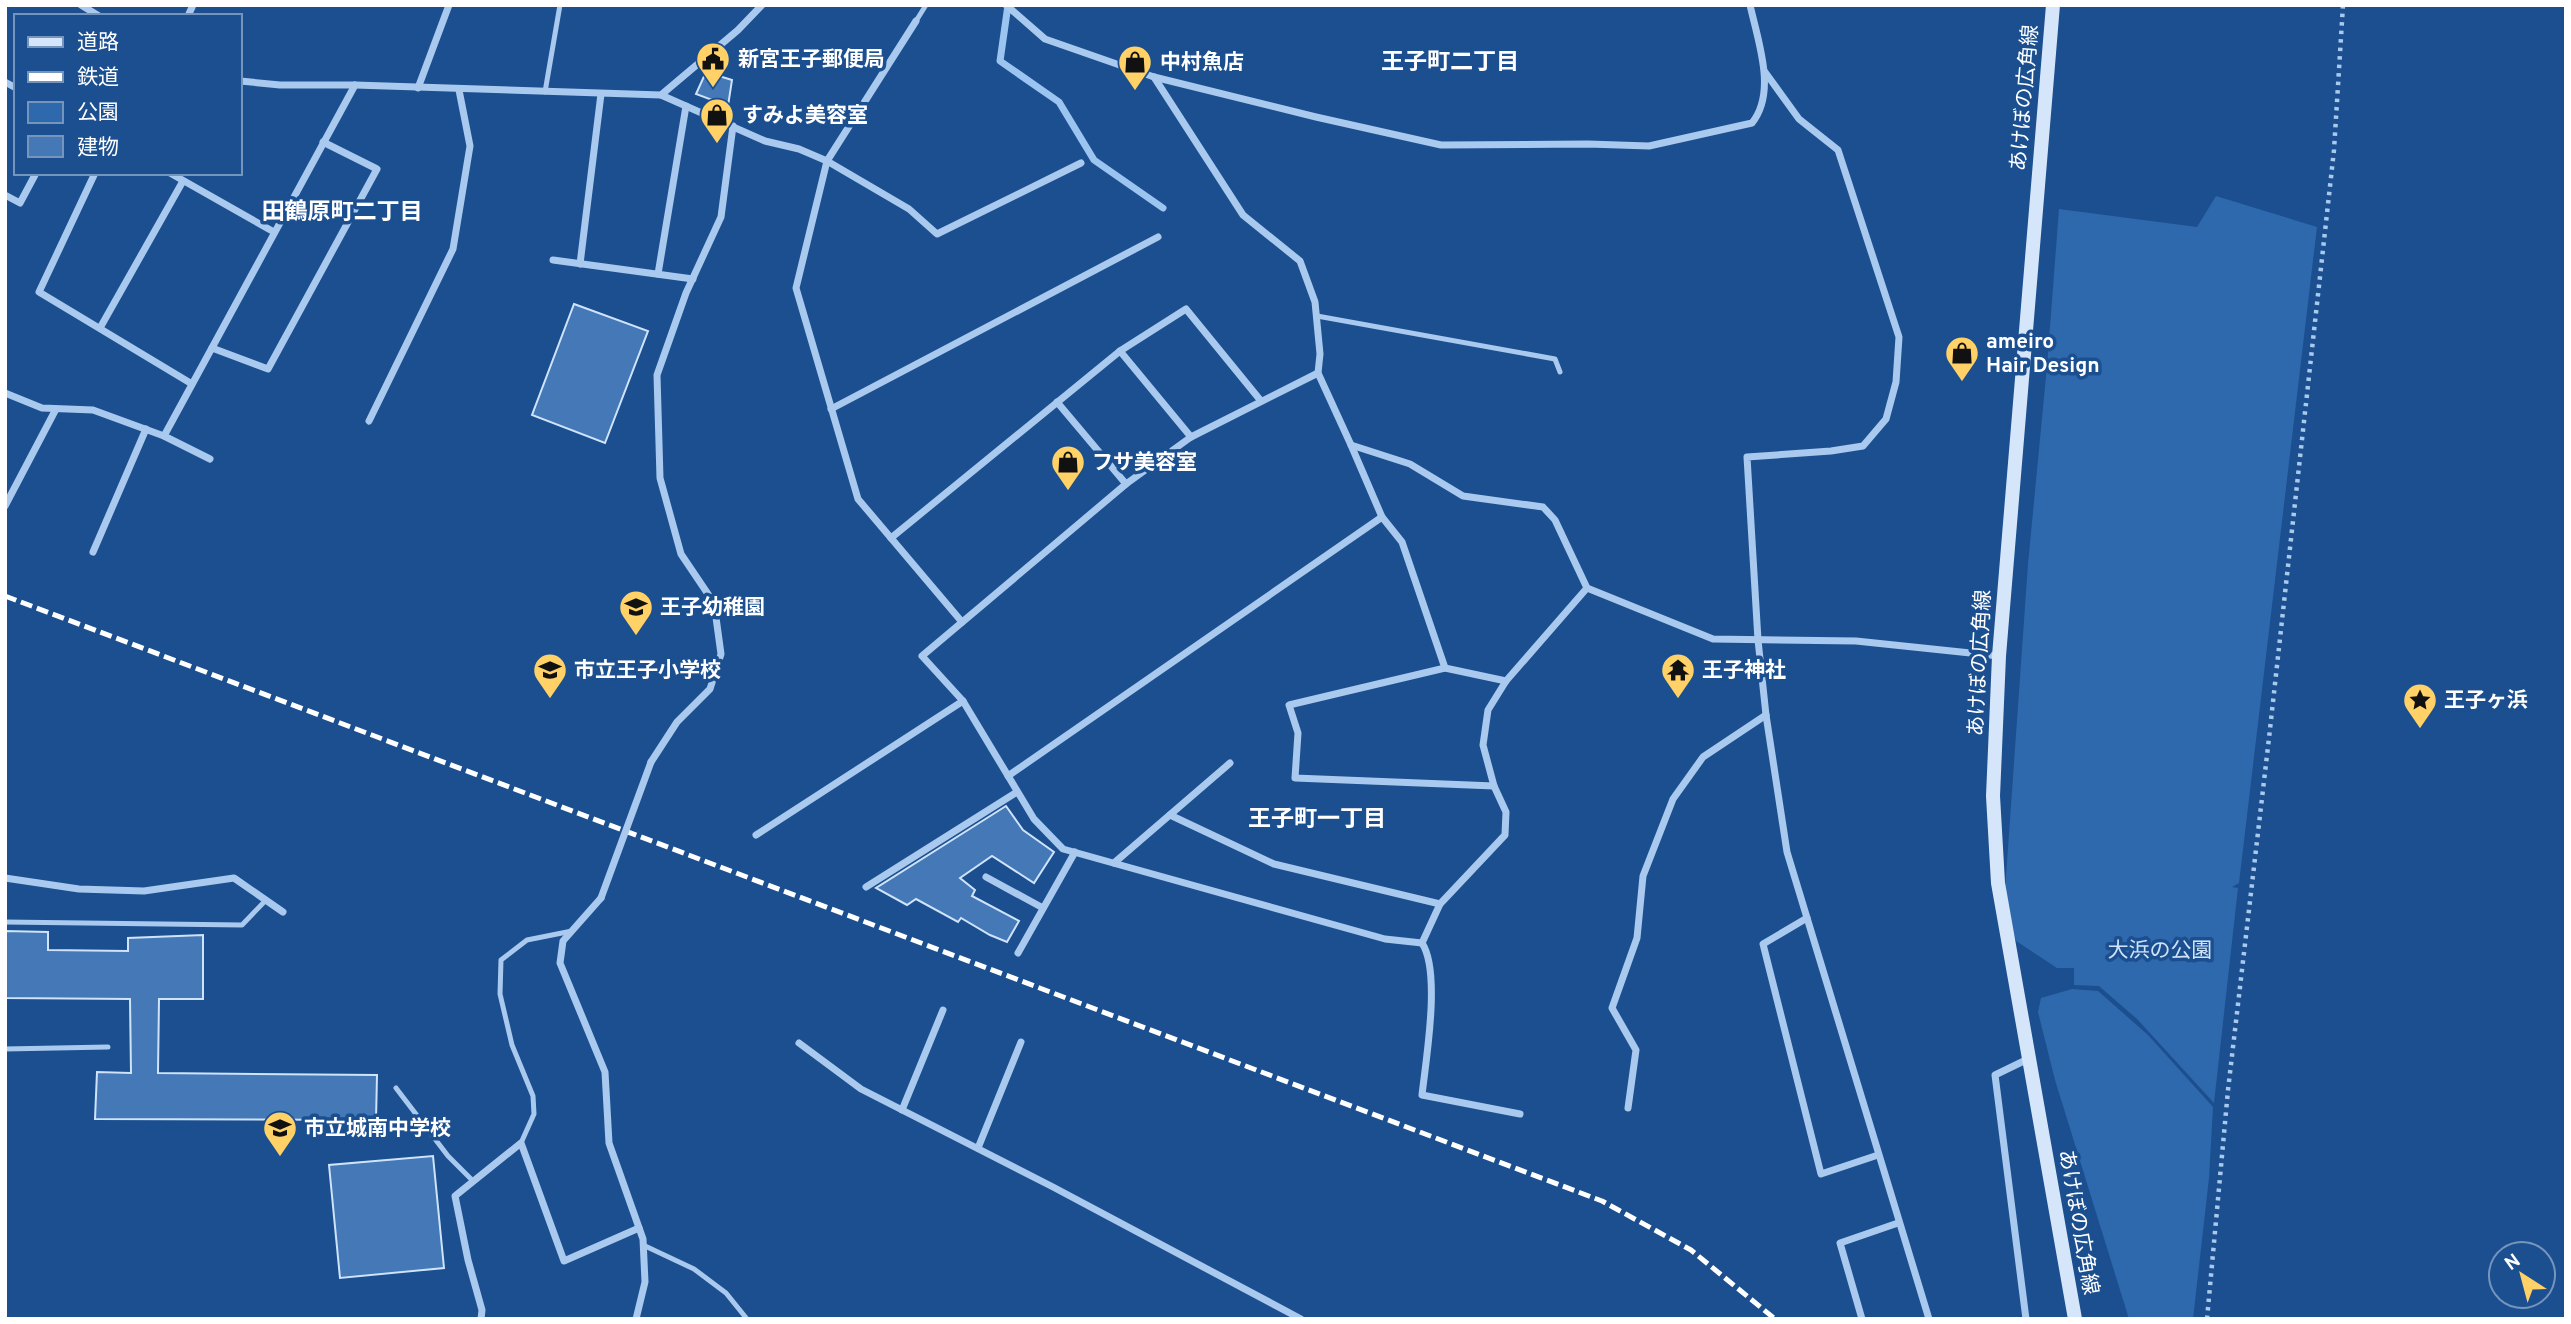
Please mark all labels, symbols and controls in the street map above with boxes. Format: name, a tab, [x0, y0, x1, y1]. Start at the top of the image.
legend	[14, 14, 242, 175]
street label: あけぼの広角線	[2006, 24, 2045, 173]
text: 道路	[77, 30, 119, 57]
public building icon: 新宮王子郵便局	[694, 40, 732, 89]
shop icon: 中村魚店	[1116, 43, 1154, 92]
place label: 新宮王子郵便局	[738, 47, 885, 74]
district label: 王子町二丁目	[1381, 49, 1519, 78]
place label: 中村魚店	[1160, 50, 1244, 77]
text: 鉄道	[77, 65, 119, 92]
shop icon: すみよ美容室	[698, 96, 736, 145]
text: 公園	[77, 100, 119, 127]
place label: すみよ美容室	[742, 103, 868, 130]
text: 建物	[77, 135, 119, 162]
district label: 田鶴原町二丁目	[262, 199, 423, 228]
place label: ameiro Hair Design	[1986, 329, 2100, 380]
shop icon: ameiro Hair Design	[1943, 334, 1981, 383]
shop icon: フサ美容室	[1049, 443, 1087, 492]
place label: フサ美容室	[1092, 450, 1197, 477]
school or university icon: 王子幼稚園	[617, 588, 655, 637]
street label: あけぼの広角線	[1963, 589, 1998, 737]
place label: 王子幼稚園	[660, 595, 765, 622]
school or university icon: 市立王子小学校	[531, 651, 569, 700]
temple icon: 王子神社	[1659, 651, 1697, 700]
place label: 市立王子小学校	[574, 658, 721, 685]
place label: 王子神社	[1702, 658, 1786, 685]
place icon: 王子ヶ浜	[2401, 681, 2439, 730]
place label: 王子ヶ浜	[2444, 688, 2528, 715]
district label: 王子町一丁目	[1248, 806, 1386, 835]
park label: 大浜の公園	[2108, 938, 2213, 965]
school or university icon: 市立城南中学校	[261, 1109, 299, 1158]
place label: 市立城南中学校	[304, 1116, 451, 1143]
street label: あけぼの広角線	[2051, 1148, 2104, 1297]
north arrow	[2487, 1240, 2557, 1310]
text: N	[2501, 1249, 2526, 1277]

